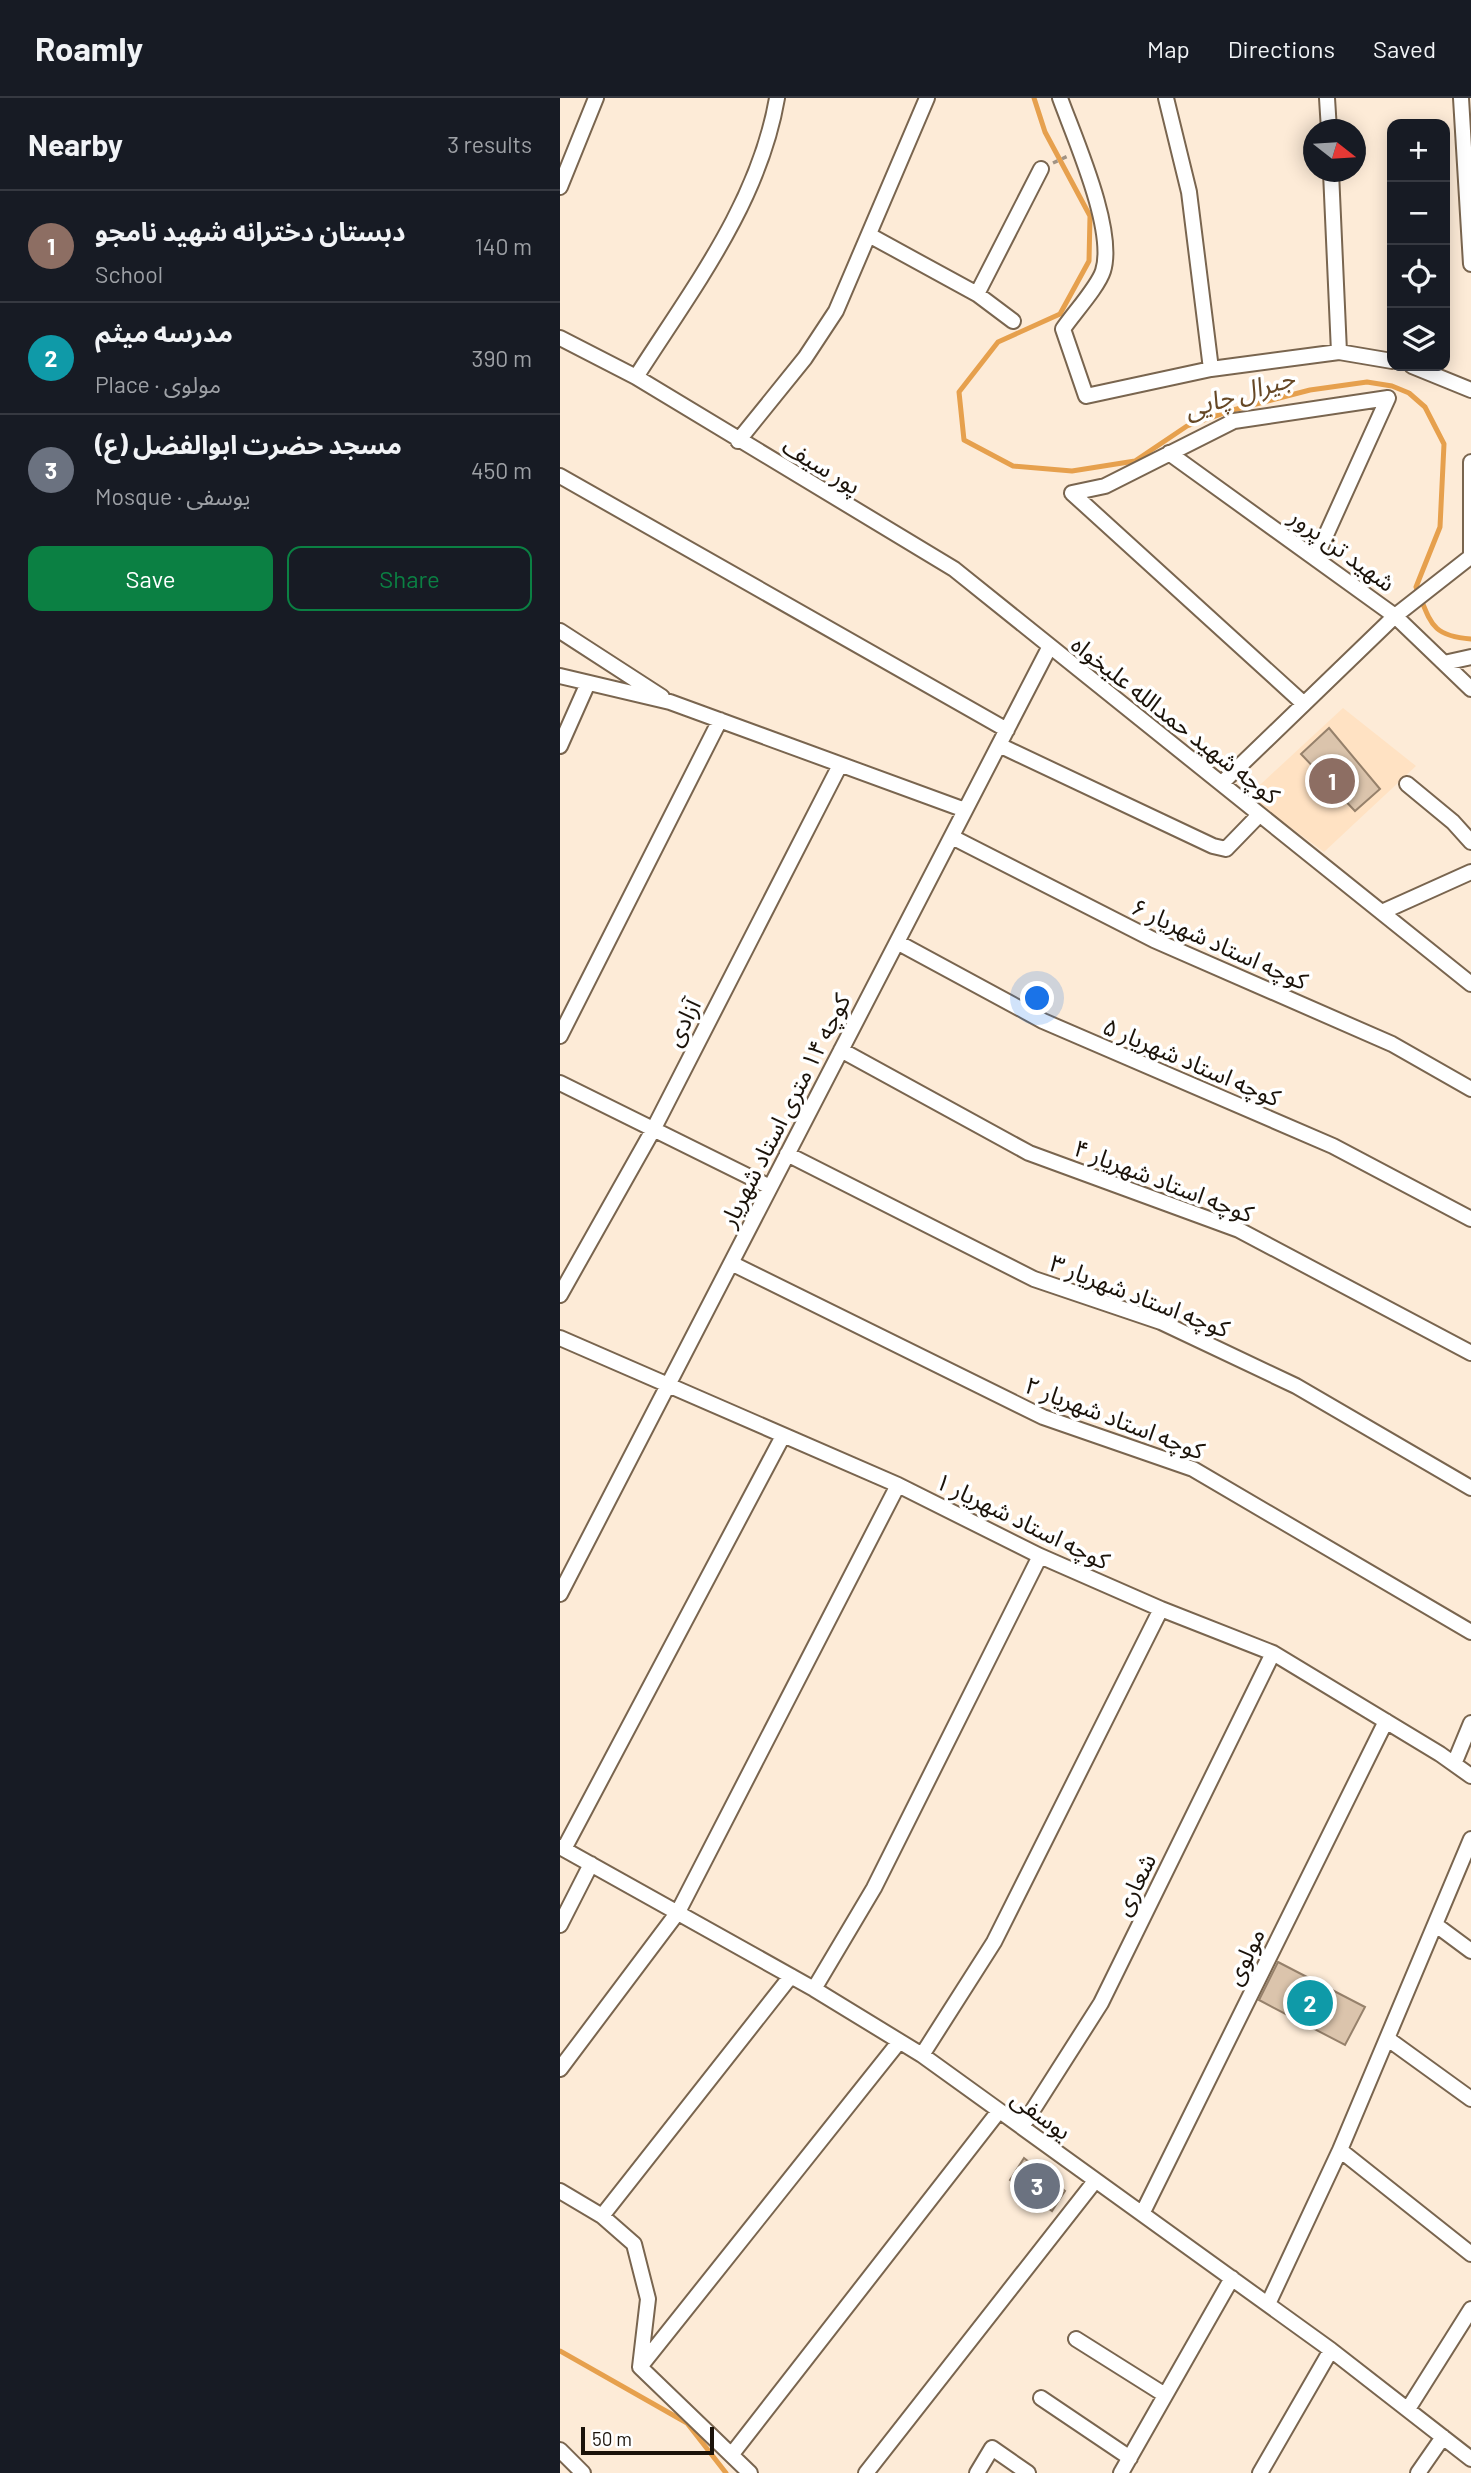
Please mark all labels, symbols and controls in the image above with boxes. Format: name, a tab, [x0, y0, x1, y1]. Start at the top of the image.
text: Roamly	[35, 28, 143, 68]
text: Map	[1147, 34, 1190, 63]
text: Directions	[1228, 34, 1335, 63]
text: Saved	[1373, 34, 1436, 63]
north arrow	[1303, 119, 1366, 182]
map controls	[1387, 119, 1450, 371]
button: +	[1387, 119, 1450, 182]
text: Nearby	[28, 126, 123, 162]
text: 3 results	[447, 130, 532, 158]
button: −	[1387, 182, 1450, 245]
text: دبستان دخترانه شهید نامجو	[95, 215, 406, 246]
text: 1	[47, 232, 55, 260]
text: 140 m	[475, 232, 532, 260]
button: locate	[1387, 245, 1450, 308]
text: School	[95, 260, 163, 288]
button: layers	[1387, 308, 1450, 371]
text: مدرسه میثم	[95, 316, 233, 347]
text: 2	[45, 344, 57, 372]
text: 390 m	[472, 344, 532, 372]
water label: جیرال چایی	[1180, 360, 1299, 426]
text: Place · مولوی	[95, 370, 221, 398]
text: مسجد حضرت ابوالفضل (ع)	[95, 428, 402, 459]
street label: پور سیف	[776, 430, 866, 502]
text: 3	[45, 456, 57, 484]
text: 450 m	[471, 456, 532, 484]
text: Mosque · یوسفی	[95, 482, 250, 510]
street label: شهید تن پرور	[1283, 500, 1401, 599]
button: Save	[28, 546, 273, 611]
button: Share	[287, 546, 532, 611]
street label: کوچه شهید حمدالله علیخواه	[1065, 629, 1287, 812]
pin: 1	[1309, 755, 1355, 807]
street label: کوچه استاد شهریار ۶	[1127, 891, 1314, 997]
your location	[1020, 981, 1054, 1015]
street label: کوچه ۱۴ متری استاد شهریار	[712, 988, 858, 1233]
street label: آزادی	[658, 993, 707, 1051]
street label: کوچه استاد شهریار ۵	[1098, 1011, 1286, 1114]
street label: کوچه استاد شهریار ۴	[1069, 1132, 1259, 1230]
street label: کوچه استاد شهریار ۳	[1045, 1247, 1235, 1345]
street label: کوچه استاد شهریار ۲	[1020, 1369, 1210, 1467]
street label: کوچه استاد شهریار ۱	[930, 1465, 1116, 1577]
street label: شعاری	[1107, 1848, 1162, 1920]
street label: مولوی	[1218, 1923, 1271, 1990]
pin: 2	[1287, 1977, 1333, 2029]
street label: یوسفی	[1006, 2083, 1078, 2146]
pin: 3	[1014, 2160, 1060, 2212]
scale bar	[581, 2424, 714, 2456]
text: 50 m	[592, 2427, 632, 2450]

